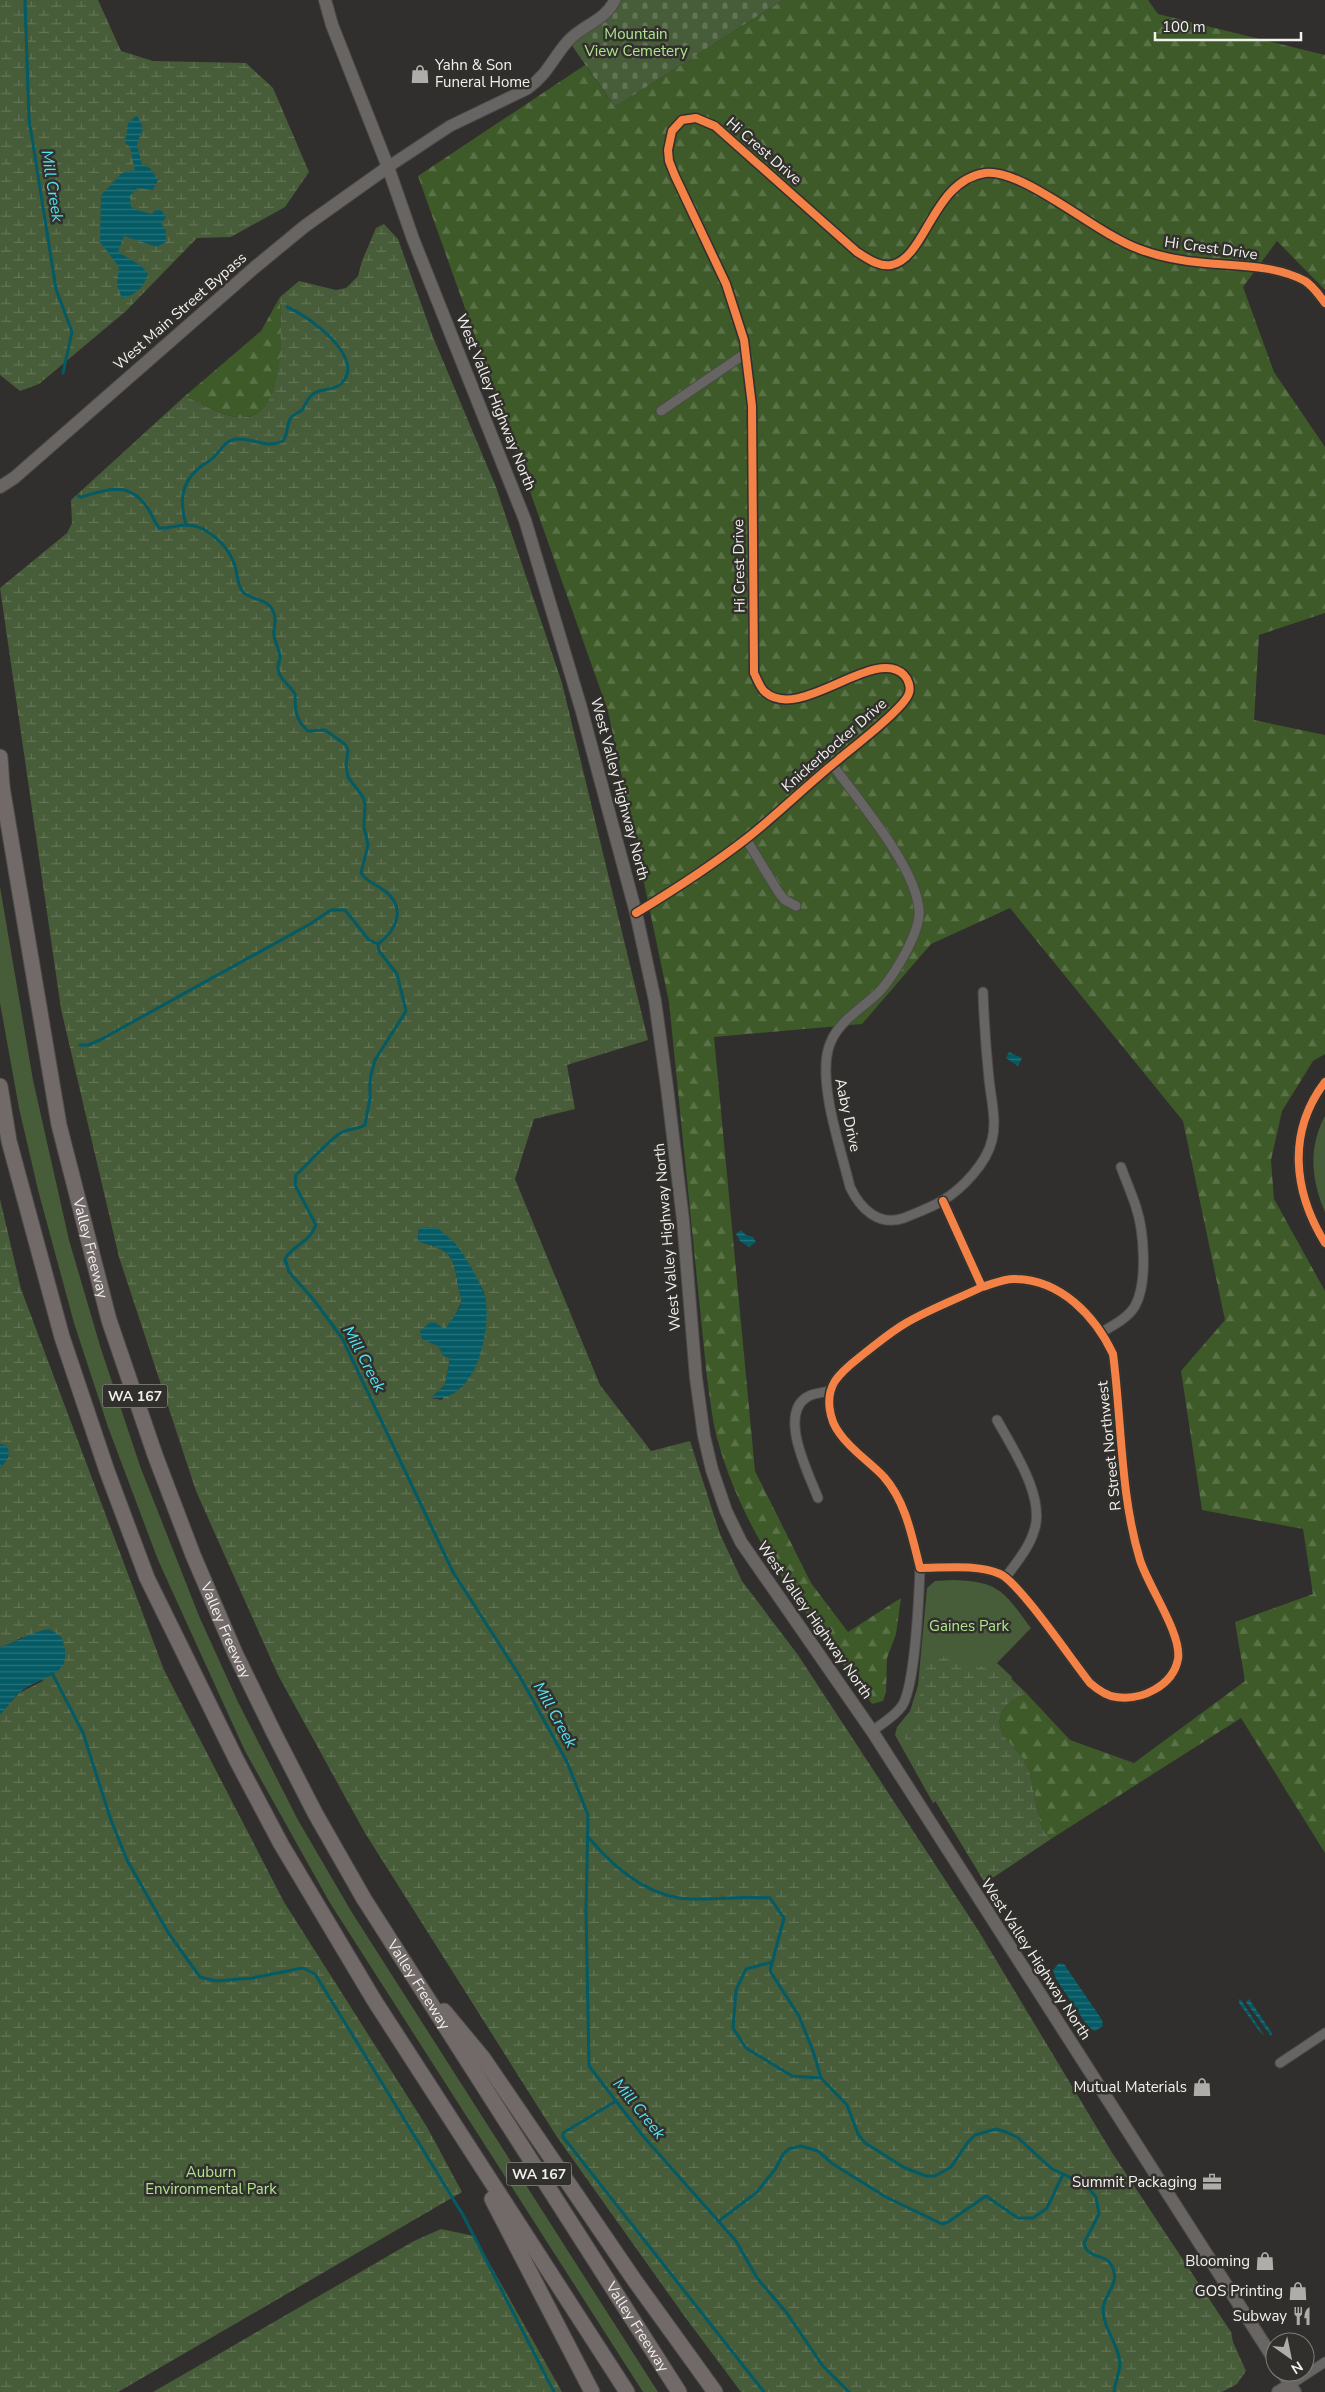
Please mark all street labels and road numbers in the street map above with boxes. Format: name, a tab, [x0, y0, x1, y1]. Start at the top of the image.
street label: Hi Crest Drive	[722, 113, 806, 189]
street label: Hi Crest Drive	[1163, 232, 1259, 264]
street label: West Main Street Bypass	[109, 248, 251, 374]
street label: West Valley Highway North	[451, 311, 541, 493]
street label: Hi Crest Drive	[728, 519, 750, 613]
street label: Knickerbocker Drive	[777, 694, 891, 796]
street label: West Valley Highway North	[586, 695, 654, 883]
street label: Aaby Drive	[830, 1076, 866, 1154]
street label: West Valley Highway North	[649, 1142, 685, 1332]
street label: Valley Freeway	[68, 1195, 113, 1301]
street label: R Street Northwest	[1092, 1379, 1126, 1512]
road number: WA 167	[102, 1384, 168, 1408]
street label: West Valley Highway North	[753, 1537, 877, 1703]
street label: Valley Freeway	[195, 1578, 256, 1682]
street label: West Valley Highway North	[976, 1874, 1096, 2044]
street label: Valley Freeway	[382, 1935, 455, 2034]
road number: WA 167	[506, 2162, 572, 2186]
street label: Valley Freeway	[601, 2277, 674, 2376]

